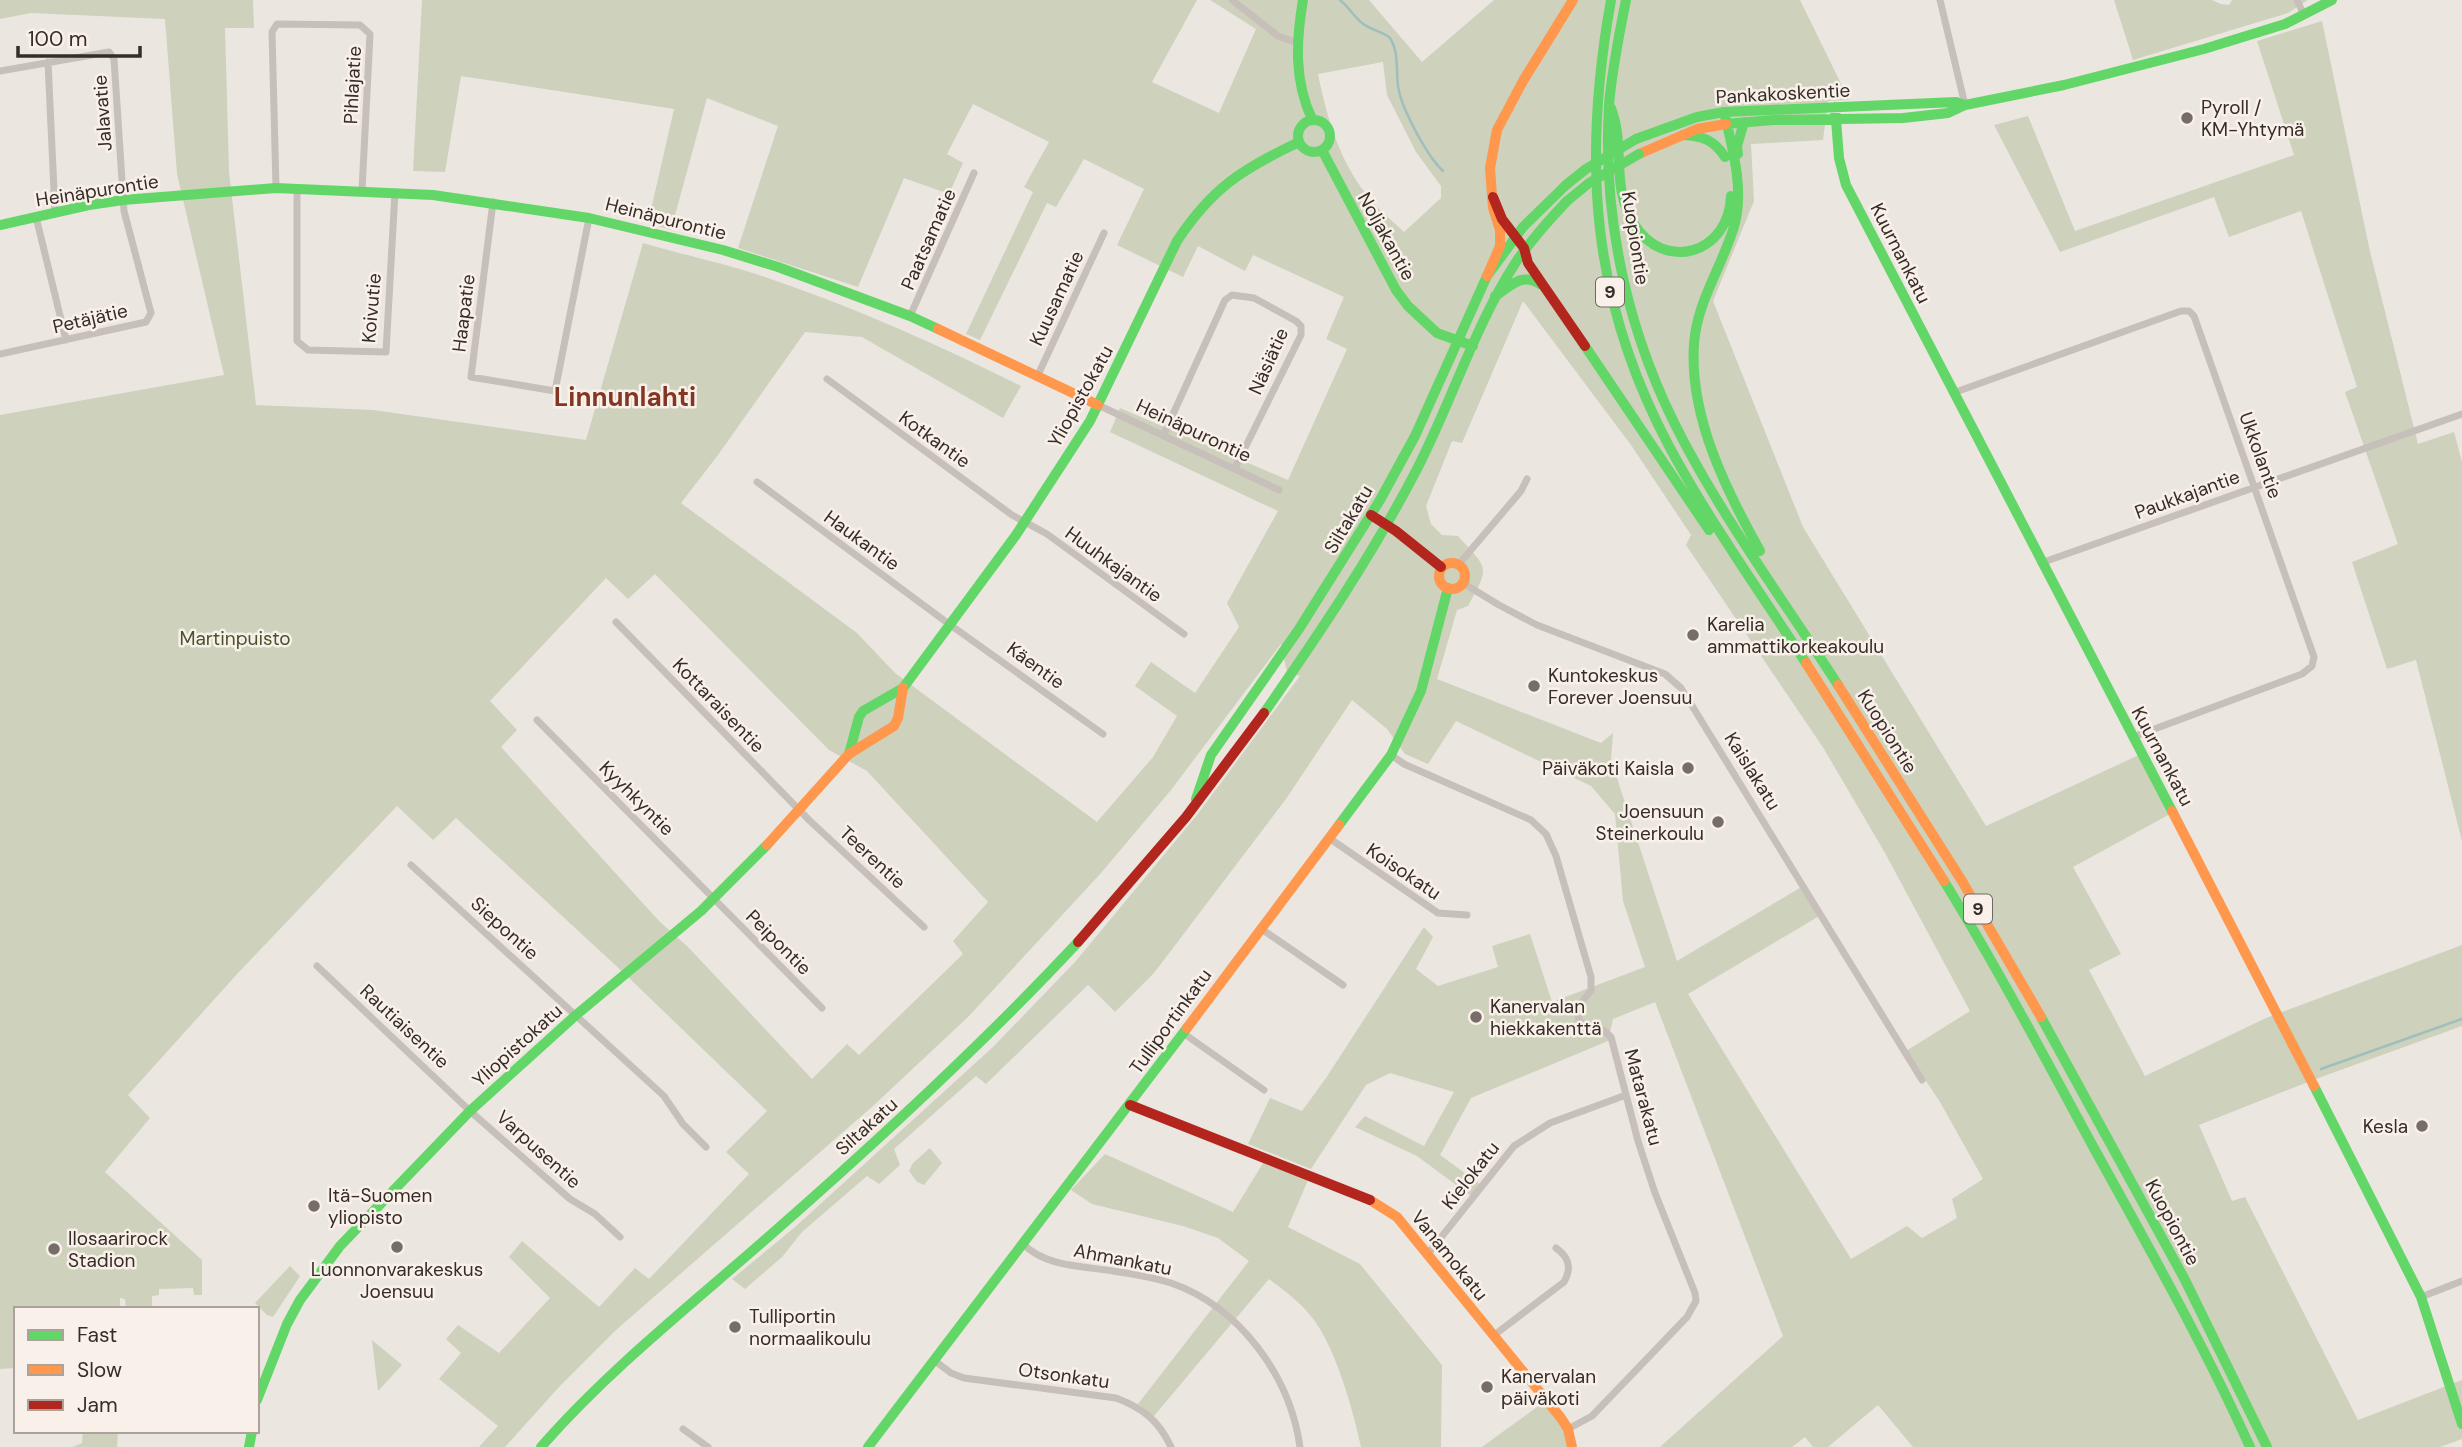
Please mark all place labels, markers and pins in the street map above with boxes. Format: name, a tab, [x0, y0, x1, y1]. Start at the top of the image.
place label: Pyroll / KM-Yhtymä	[2201, 95, 2304, 142]
marker: Pyroll / KM-Yhtymä	[2179, 110, 2195, 126]
place label: Karelia ammattikorkeakoulu	[1707, 612, 1884, 659]
marker: Karelia ammattikorkeakoulu	[1685, 627, 1701, 643]
place label: Kuntokeskus Forever Joensuu	[1548, 663, 1692, 710]
marker: Kuntokeskus Forever Joensuu	[1526, 678, 1542, 694]
place label: Päiväkoti Kaisla	[1542, 756, 1674, 781]
marker: Päiväkoti Kaisla	[1680, 760, 1696, 776]
place label: Joensuun Steinerkoulu	[1596, 799, 1704, 846]
marker: Joensuun Steinerkoulu	[1710, 814, 1726, 830]
place label: Kanervalan hiekkakenttä	[1490, 994, 1602, 1041]
marker: Kanervalan hiekkakenttä	[1468, 1009, 1484, 1025]
place label: Kesla	[2363, 1114, 2408, 1139]
marker: Kesla	[2414, 1118, 2430, 1134]
place label: Itä-Suomen yliopisto	[328, 1183, 432, 1230]
marker: Itä-Suomen yliopisto	[306, 1198, 322, 1214]
place label: Ilosaarirock Stadion	[68, 1226, 169, 1273]
marker: Luonnonvarakeskus Joensuu	[389, 1239, 405, 1255]
marker: Ilosaarirock Stadion	[46, 1241, 62, 1257]
place label: Luonnonvarakeskus Joensuu	[311, 1257, 483, 1304]
place label: Tulliportin normaalikoulu	[749, 1304, 871, 1351]
marker: Tulliportin normaalikoulu	[727, 1319, 743, 1335]
place label: Kanervalan päiväkoti	[1501, 1364, 1596, 1411]
marker: Kanervalan päiväkoti	[1479, 1379, 1495, 1395]

